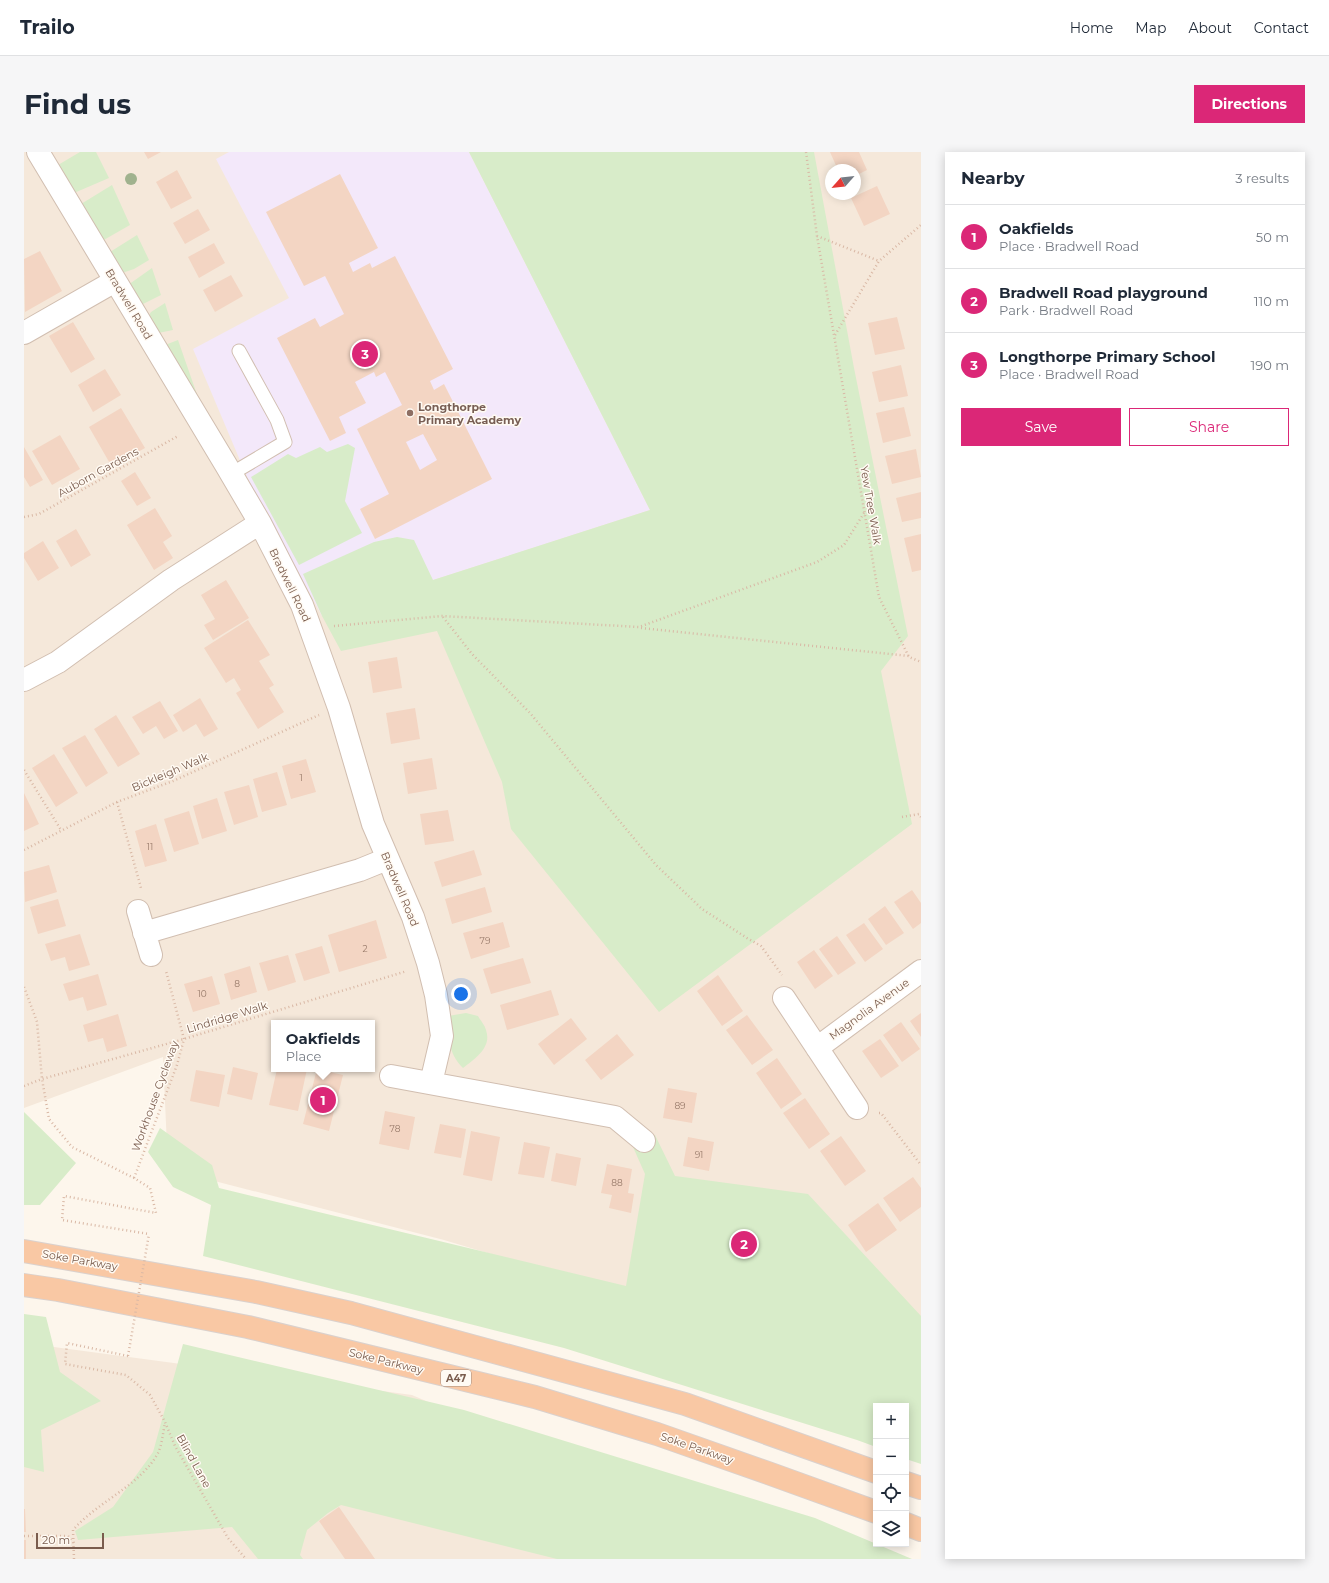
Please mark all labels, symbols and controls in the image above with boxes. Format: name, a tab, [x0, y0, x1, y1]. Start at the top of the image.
text: Trailo	[20, 16, 75, 39]
text: Home	[1070, 19, 1113, 37]
text: Map	[1135, 19, 1166, 37]
text: About	[1188, 19, 1232, 37]
text: Contact	[1254, 19, 1309, 37]
button: Directions	[1194, 85, 1305, 123]
text: Find us	[24, 87, 131, 121]
north arrow	[825, 164, 861, 200]
text: Nearby	[961, 168, 1025, 188]
text: 3 results	[1235, 170, 1289, 186]
text: Oakfields	[999, 219, 1073, 238]
text: 1	[971, 229, 977, 245]
text: 50 m	[1256, 229, 1289, 245]
text: Place · Bradwell Road	[999, 238, 1139, 254]
street label: Bradwell Road	[102, 266, 156, 342]
text: Bradwell Road playground	[999, 283, 1208, 302]
text: 2	[970, 293, 978, 309]
text: 110 m	[1254, 293, 1289, 309]
text: Park · Bradwell Road	[999, 302, 1133, 318]
pin: 3	[352, 339, 378, 369]
text: Longthorpe Primary School	[999, 347, 1215, 366]
text: 3	[970, 357, 978, 373]
text: 190 m	[1251, 357, 1289, 373]
text: Place · Bradwell Road	[999, 366, 1139, 382]
place label: Longthorpe Primary Academy	[418, 400, 521, 427]
marker: Longthorpe Primary Academy	[405, 408, 415, 418]
button: Save	[961, 408, 1121, 446]
button: Share	[1129, 408, 1289, 446]
street label: Auborn Gardens	[55, 444, 141, 500]
street label: Yew Tree Walk	[857, 465, 885, 546]
street label: Bradwell Road	[266, 546, 314, 624]
street label: Bickleigh Walk	[130, 749, 211, 794]
house number: 1	[299, 772, 303, 783]
house number: 11	[147, 841, 153, 852]
street label: Bradwell Road	[378, 849, 422, 929]
house number: 79	[480, 935, 491, 946]
house number: 2	[362, 943, 368, 954]
street label: Magnolia Avenue	[826, 975, 912, 1043]
house number: 8	[234, 978, 240, 989]
your location	[451, 984, 471, 1004]
house number: 10	[197, 988, 207, 999]
street label: Lindridge Walk	[185, 998, 270, 1036]
popup	[271, 1020, 375, 1072]
text: Oakfields	[286, 1029, 360, 1048]
street label: Workhouse Cycleway	[128, 1039, 182, 1153]
text: Place	[286, 1048, 321, 1064]
pin: 1	[310, 1085, 336, 1115]
house number: 89	[674, 1100, 686, 1111]
house number: 78	[390, 1123, 401, 1134]
house number: 91	[695, 1149, 703, 1160]
house number: 88	[611, 1177, 623, 1188]
pin: 2	[731, 1229, 757, 1259]
street label: Soke Parkway	[41, 1247, 119, 1274]
street label: Soke Parkway	[347, 1345, 425, 1377]
road number: A47	[441, 1370, 471, 1386]
map controls	[873, 1403, 909, 1547]
button: +	[873, 1403, 909, 1439]
street label: Soke Parkway	[659, 1429, 735, 1467]
street label: Blind Lane	[174, 1432, 215, 1491]
button: −	[873, 1439, 909, 1475]
button: locate	[873, 1475, 909, 1511]
button: layers	[873, 1511, 909, 1547]
scale bar	[36, 1531, 104, 1550]
text: 20 m	[42, 1533, 70, 1547]

